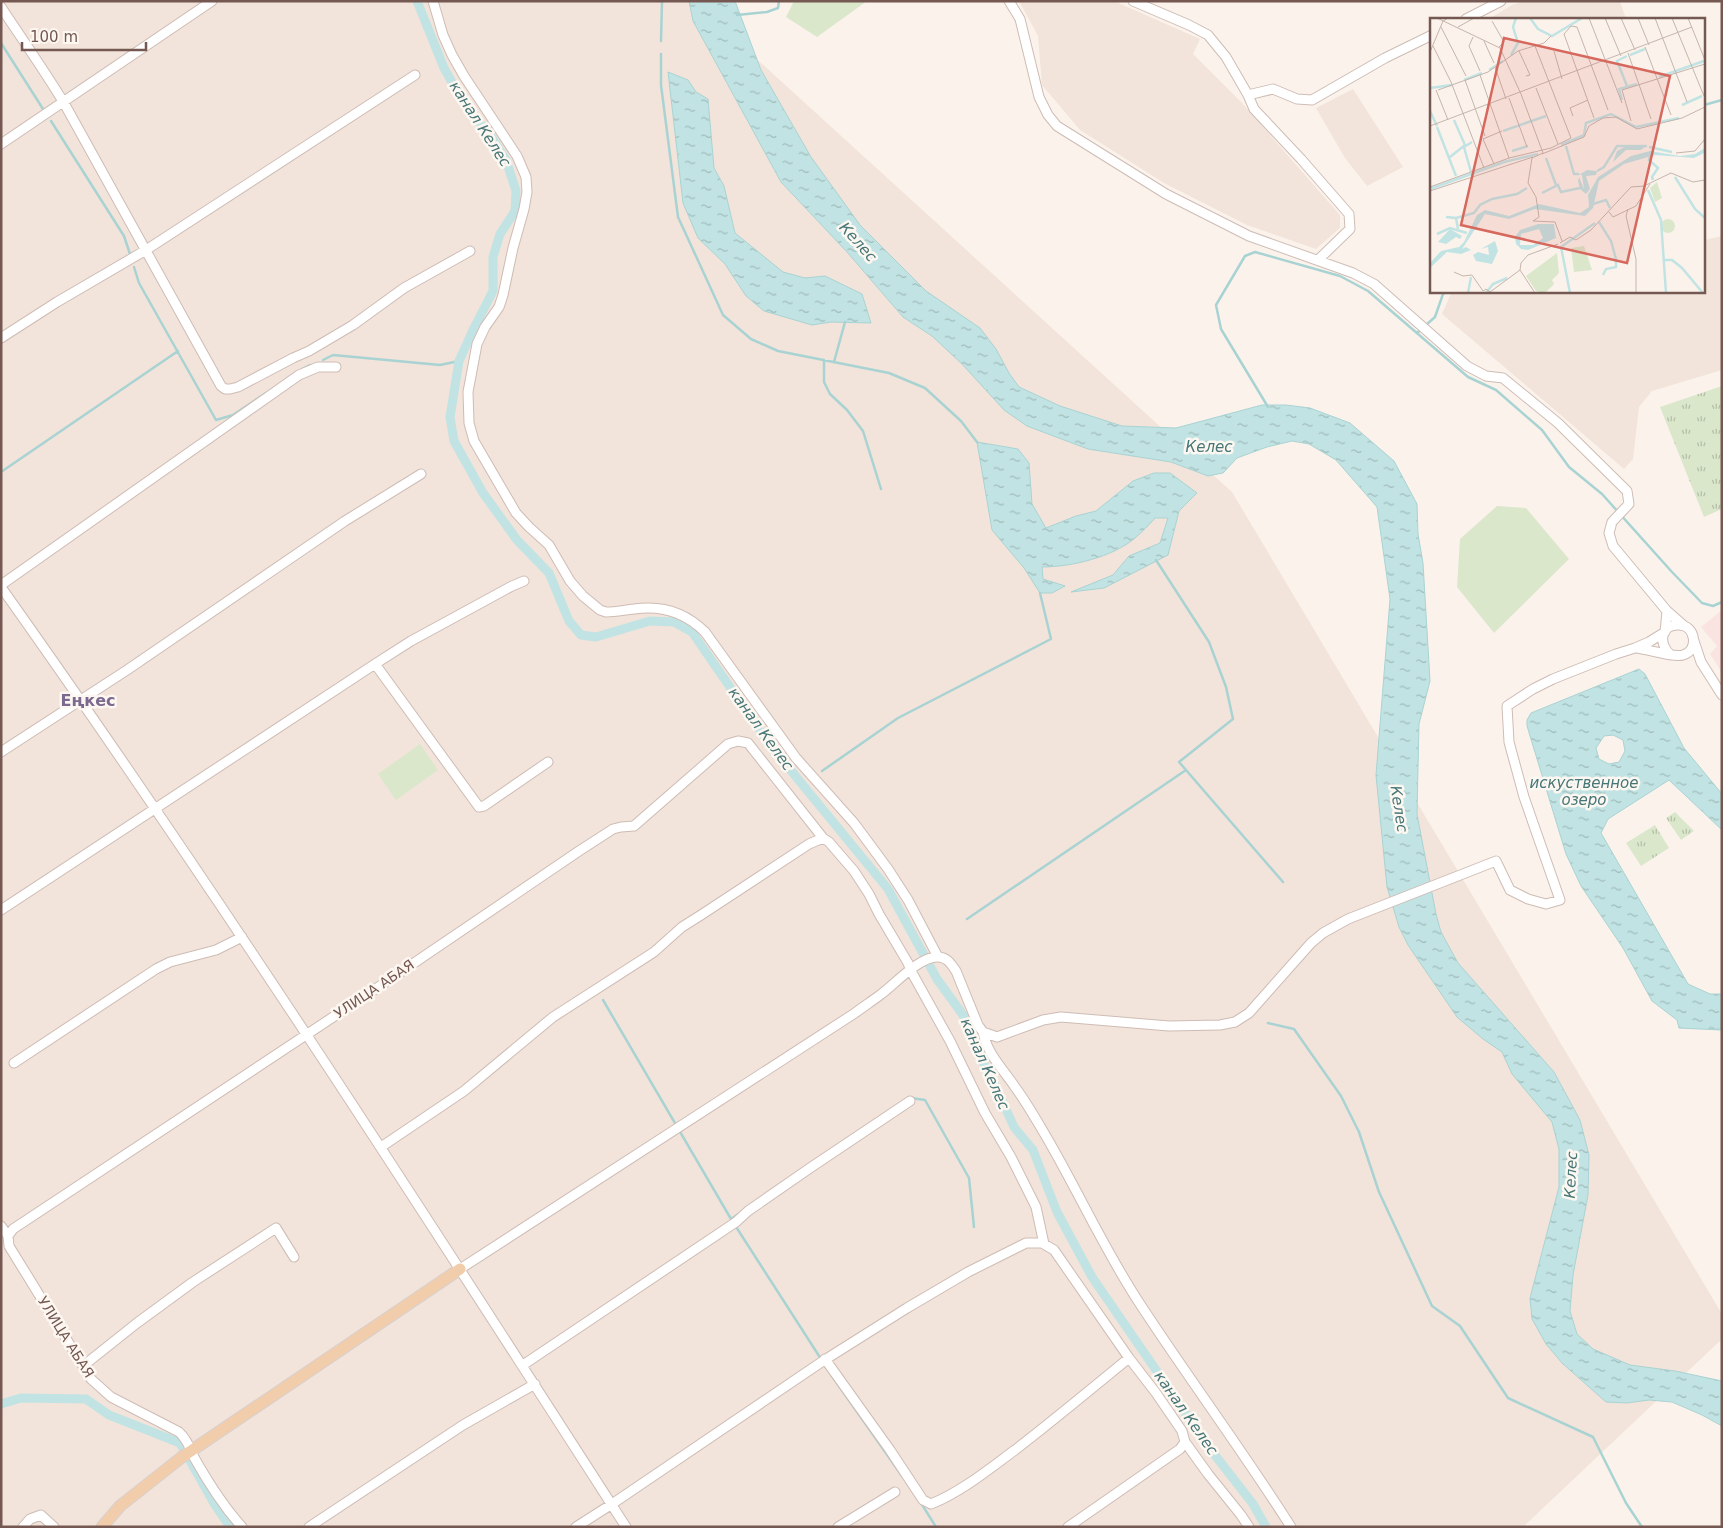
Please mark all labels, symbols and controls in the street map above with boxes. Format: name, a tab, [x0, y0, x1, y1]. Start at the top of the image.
inset map	[1430, 18, 1706, 292]
scale bar	[22, 20, 146, 52]
text: 100 m	[30, 28, 78, 46]
water label: канал Келес	[446, 78, 515, 171]
water label: Келес	[836, 219, 881, 266]
water label: Келес	[1186, 438, 1233, 456]
water label: канал Келес	[725, 684, 798, 775]
district label: Еңкес	[60, 691, 116, 710]
water label: искуственное озеро	[1529, 774, 1639, 809]
water label: Келес	[1386, 784, 1412, 834]
street label: УЛИЦА АБАЯ	[331, 956, 417, 1022]
water label: канал Келес	[957, 1015, 1014, 1113]
water label: Келес	[1561, 1150, 1581, 1199]
street label: УЛИЦА АБАЯ	[35, 1293, 97, 1381]
water label: канал Келес	[1150, 1367, 1222, 1459]

